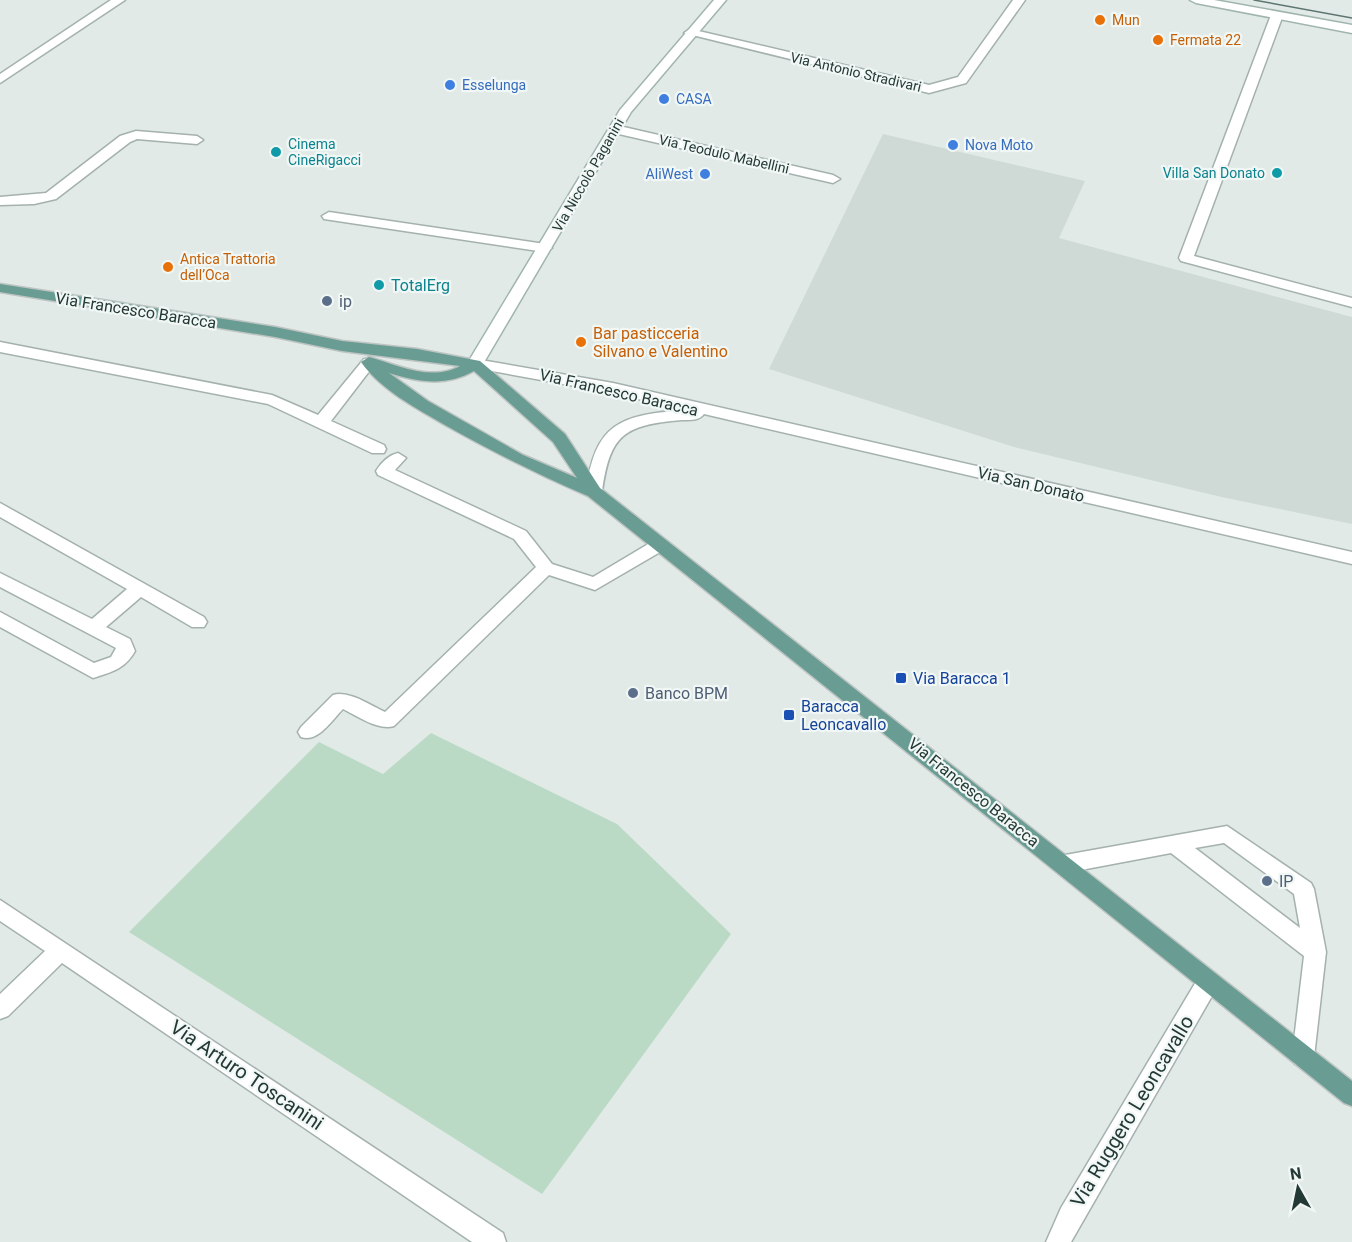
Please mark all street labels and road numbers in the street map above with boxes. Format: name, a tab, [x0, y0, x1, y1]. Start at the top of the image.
street label: Via Antonio Stradivari	[789, 49, 923, 95]
street label: Via Niccolò Paganini	[549, 115, 627, 235]
street label: Via Teodulo Mabellini	[657, 131, 791, 177]
street label: Via Francesco Baracca	[54, 288, 218, 333]
street label: Via Francesco Baracca	[538, 365, 700, 420]
street label: Via San Donato	[976, 463, 1086, 506]
street label: Via Francesco Baracca	[905, 734, 1043, 851]
street label: Via Ruggero Leoncavallo	[1065, 1011, 1199, 1211]
street label: Via Arturo Toscanini	[166, 1015, 328, 1135]

